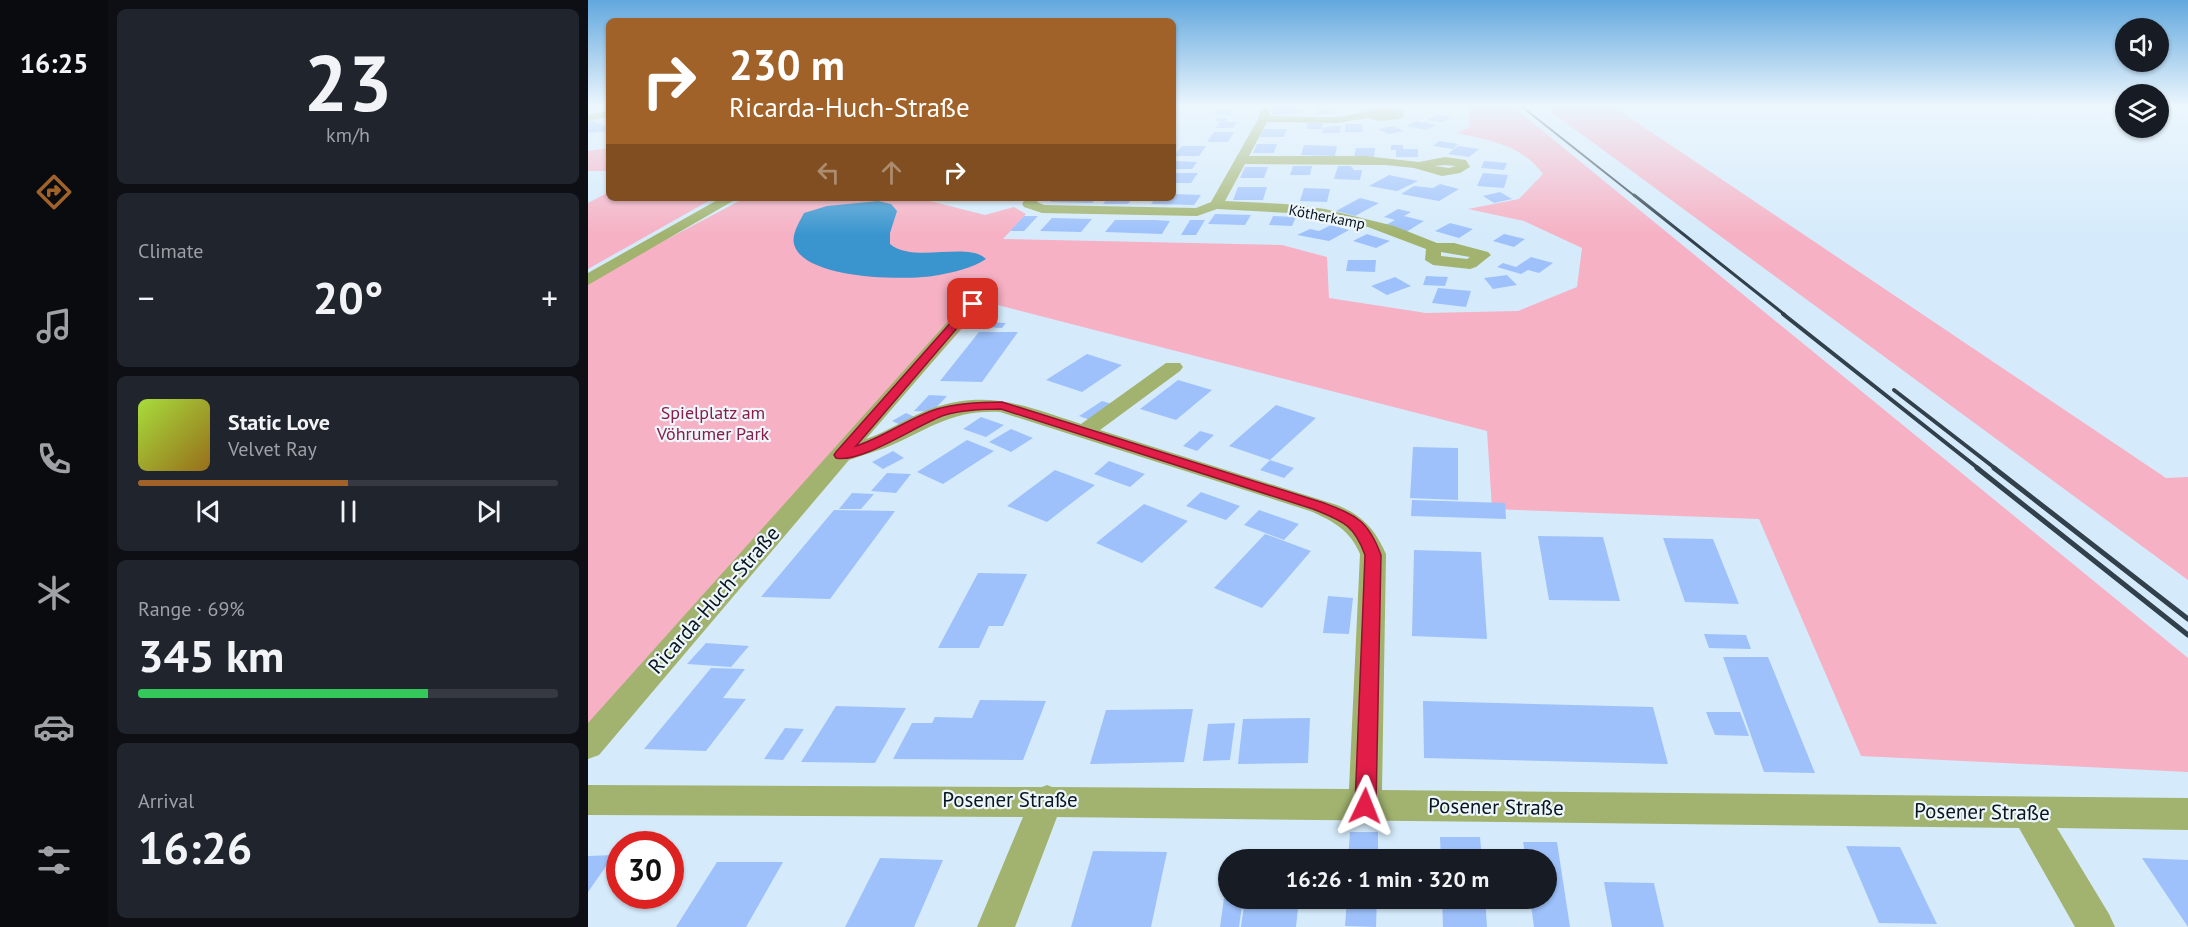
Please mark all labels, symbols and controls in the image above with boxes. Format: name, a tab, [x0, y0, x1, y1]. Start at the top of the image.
map controls	[2115, 18, 2169, 138]
button: sound	[2115, 18, 2169, 72]
text: 23	[304, 32, 392, 133]
text: 230 m	[729, 37, 845, 92]
icon: right	[630, 42, 708, 120]
text: 16:25	[20, 46, 88, 80]
button: layers	[2115, 84, 2169, 138]
text: Ricarda-Huch-Straße	[729, 90, 970, 124]
text: km/h	[326, 122, 370, 148]
icon: left	[812, 156, 845, 189]
icon: ahead	[875, 156, 908, 189]
icon: right	[938, 156, 971, 189]
icon: directions	[33, 171, 75, 213]
street label: Kötherkamp	[1287, 200, 1367, 233]
text: Climate	[138, 238, 204, 264]
text: 20°	[313, 268, 383, 326]
text: −	[138, 276, 155, 319]
text: +	[541, 276, 558, 319]
pin	[947, 278, 998, 329]
icon: arrive	[956, 287, 989, 320]
icon: music	[33, 305, 75, 347]
park label: Spielplatz am Vöhrumer Park	[656, 401, 770, 445]
text: Static Love	[228, 408, 330, 436]
text: Velvet Ray	[228, 436, 317, 462]
icon: phone	[33, 438, 75, 480]
icon: previous	[192, 495, 225, 528]
icon: pause	[332, 495, 365, 528]
icon: next	[472, 495, 505, 528]
street label: Ricarda-Huch-Straße	[642, 520, 785, 679]
icon: climate	[33, 572, 75, 614]
text: Range · 69%	[138, 596, 245, 622]
text: 345 km	[138, 626, 284, 684]
icon: car	[33, 706, 75, 748]
position arrow	[1333, 774, 1397, 838]
street label: Posener Straße	[942, 786, 1078, 813]
text: Arrival	[138, 788, 194, 814]
street label: Posener Straße	[1428, 792, 1564, 821]
street label: Posener Straße	[1914, 797, 2050, 826]
text: 16:26	[138, 818, 252, 876]
speed limit sign: 30	[606, 831, 684, 909]
icon: filters	[33, 839, 75, 881]
text: 16:26 · 1 min · 320 m	[1286, 865, 1489, 893]

